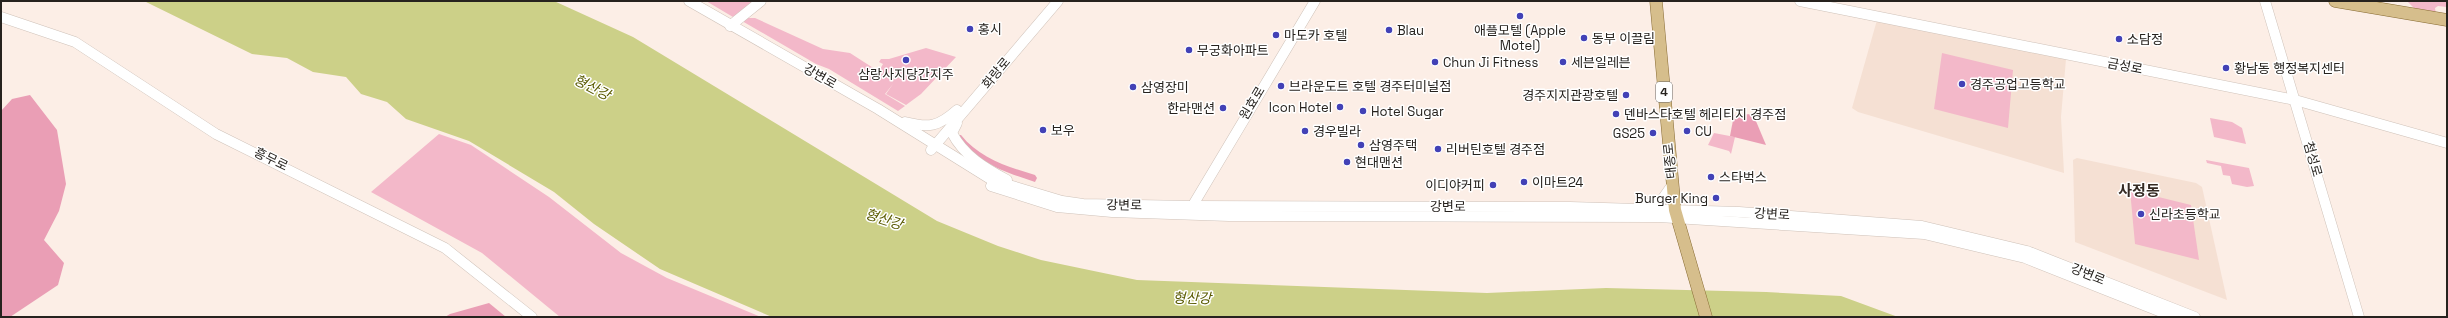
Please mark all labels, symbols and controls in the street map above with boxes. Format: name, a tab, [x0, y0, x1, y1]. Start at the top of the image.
marker: 애플모텔 (Apple Motel)	[1515, 11, 1525, 21]
place label: 홍시	[978, 21, 1002, 38]
place label: Blau	[1397, 22, 1424, 39]
place label: 애플모텔 (Apple Motel)	[1474, 22, 1566, 54]
marker: 홍시	[965, 24, 975, 34]
marker: Blau	[1384, 25, 1394, 35]
place label: 마도카 호텔	[1284, 27, 1347, 44]
marker: 마도카 호텔	[1271, 30, 1281, 40]
place label: 동부 이끌림	[1592, 30, 1655, 47]
place label: 소담정	[2127, 31, 2163, 48]
marker: 동부 이끌림	[1579, 33, 1589, 43]
marker: 소담정	[2114, 34, 2124, 44]
place label: 무궁화아파트	[1197, 42, 1269, 59]
marker: 무궁화아파트	[1184, 45, 1194, 55]
street label: 화랑로	[978, 54, 1014, 92]
place label: Chun Ji Fitness	[1443, 54, 1538, 71]
place label: 세븐일레븐	[1571, 54, 1631, 71]
street label: 금성로	[2106, 54, 2144, 78]
marker: 삼랑사지당간지주	[901, 55, 911, 65]
marker: Chun Ji Fitness	[1430, 57, 1440, 67]
marker: 세븐일레븐	[1558, 57, 1568, 67]
street label: 강변로	[800, 60, 840, 92]
place label: 황남동 행정복지센터	[2234, 60, 2345, 77]
marker: 황남동 행정복지센터	[2221, 63, 2231, 73]
place label: 삼랑사지당간지주	[858, 66, 954, 83]
water label: 형산강	[571, 70, 615, 105]
place label: 경주공업고등학교	[1970, 76, 2066, 93]
place label: 브라운도트 호텔 경주터미널점	[1289, 78, 1451, 95]
place label: 삼영장미	[1141, 79, 1189, 96]
marker: 경주공업고등학교	[1957, 79, 1967, 89]
marker: 브라운도트 호텔 경주터미널점	[1276, 81, 1286, 91]
marker: 삼영장미	[1128, 82, 1138, 92]
road number: 4	[1656, 82, 1672, 102]
street label: 원효로	[1235, 83, 1269, 123]
place label: 경주지지관광호텔	[1522, 87, 1618, 104]
marker: 경주지지관광호텔	[1621, 90, 1631, 100]
place label: Icon Hotel	[1269, 99, 1332, 116]
place label: 한라맨션	[1167, 100, 1215, 117]
marker: Icon Hotel	[1335, 102, 1345, 112]
marker: 한라맨션	[1218, 103, 1228, 113]
place label: Hotel Sugar	[1371, 103, 1444, 120]
marker: Hotel Sugar	[1358, 106, 1368, 116]
place label: 덴바스타호텔 헤리티지 경주점	[1624, 106, 1786, 123]
marker: 덴바스타호텔 헤리티지 경주점	[1611, 109, 1621, 119]
place label: 보우	[1051, 122, 1075, 139]
place label: 경우빌라	[1313, 123, 1361, 140]
place label: CU	[1695, 123, 1712, 140]
marker: 보우	[1038, 125, 1048, 135]
place label: GS25	[1613, 125, 1645, 142]
marker: 경우빌라	[1300, 126, 1310, 136]
marker: CU	[1682, 126, 1692, 136]
marker: GS25	[1648, 128, 1658, 138]
place label: 삼영주택	[1369, 137, 1417, 154]
street label: 첨성로	[2300, 139, 2326, 179]
marker: 삼영주택	[1356, 140, 1366, 150]
place label: 리버틴호텔 경주점	[1446, 141, 1545, 158]
street label: 태종로	[1660, 142, 1680, 180]
street label: 흥무로	[251, 143, 291, 175]
marker: 리버틴호텔 경주점	[1433, 144, 1443, 154]
place label: 현대맨션	[1355, 154, 1403, 171]
marker: 현대맨션	[1342, 157, 1352, 167]
place label: 스타벅스	[1719, 169, 1767, 186]
marker: 스타벅스	[1706, 172, 1716, 182]
place label: 이마트24	[1532, 174, 1583, 191]
place label: 이디야커피	[1425, 177, 1485, 194]
marker: 이마트24	[1519, 177, 1529, 187]
marker: 이디야커피	[1488, 180, 1498, 190]
district label: 사정동	[2118, 181, 2160, 200]
place label: Burger King	[1635, 190, 1708, 207]
marker: Burger King	[1711, 193, 1721, 203]
street label: 강변로	[1106, 196, 1142, 214]
street label: 강변로	[1430, 198, 1466, 215]
water label: 형산강	[863, 204, 907, 234]
street label: 강변로	[1754, 205, 1790, 223]
place label: 신라초등학교	[2149, 206, 2221, 223]
marker: 신라초등학교	[2136, 209, 2146, 219]
street label: 강변로	[2068, 259, 2108, 289]
water label: 형산강	[1173, 289, 1214, 307]

